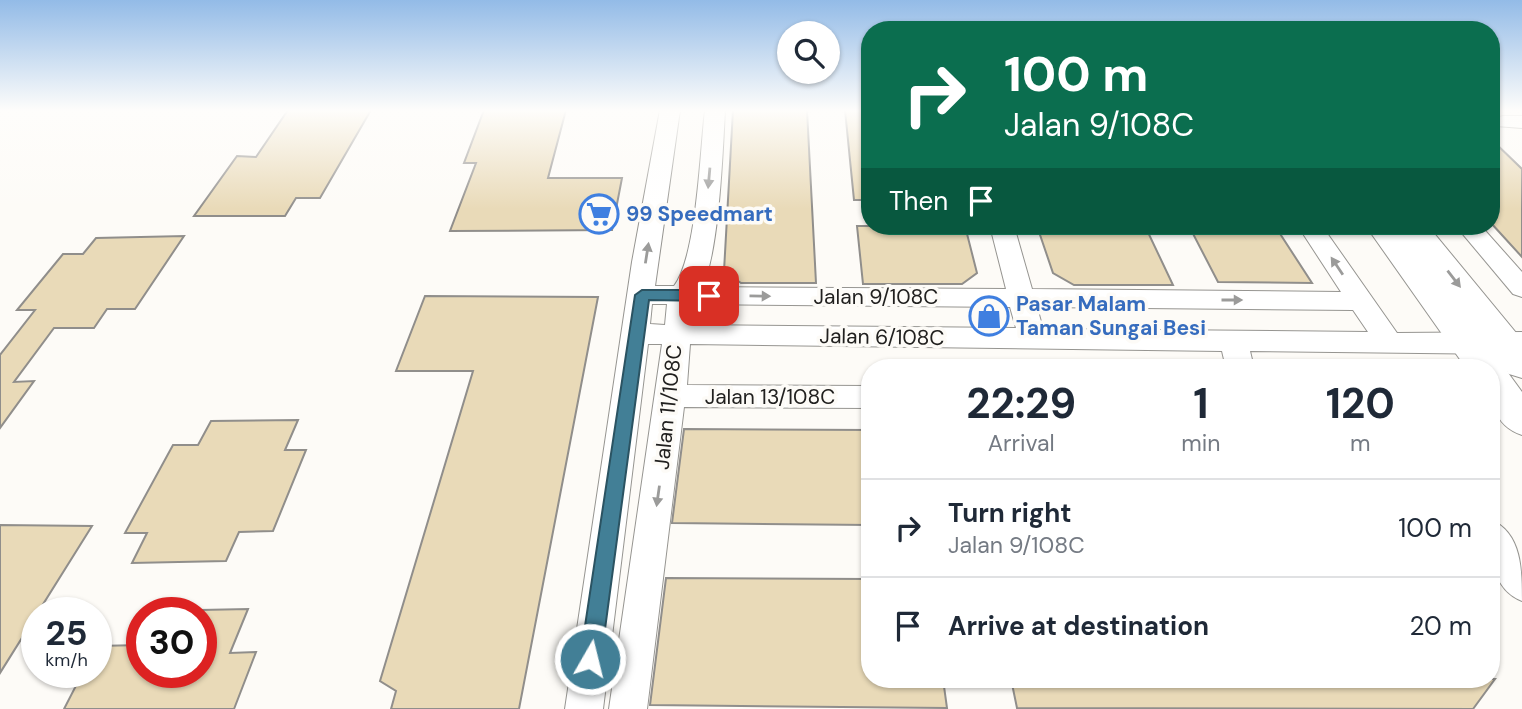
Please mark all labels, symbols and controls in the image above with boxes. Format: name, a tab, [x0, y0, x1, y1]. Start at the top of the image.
map controls	[777, 21, 840, 84]
button: search	[777, 21, 840, 84]
text: 100 m	[1004, 42, 1148, 106]
icon: right	[889, 49, 980, 140]
text: Jalan 9/108C	[1004, 104, 1194, 146]
one-way arrow	[703, 167, 714, 189]
icon: arrive	[962, 182, 1000, 220]
text: Then	[889, 184, 948, 218]
supermarket icon: 99 Speedmart	[578, 193, 620, 235]
place label: 99 Speedmart	[626, 200, 773, 228]
one-way arrow	[642, 242, 653, 264]
one-way arrow	[1331, 256, 1344, 275]
pin	[679, 266, 739, 326]
one-way arrow	[1447, 270, 1462, 288]
icon: arrive	[690, 277, 728, 315]
street label: Jalan 9/108C	[814, 283, 938, 311]
one-way arrow	[749, 290, 771, 302]
place label: Pasar Malam Taman Sungai Besi	[1016, 290, 1206, 342]
one-way arrow	[1221, 294, 1243, 306]
shop icon: Pasar Malam Taman Sungai Besi	[968, 295, 1010, 337]
street label: Jalan 6/108C	[819, 322, 945, 352]
street label: Jalan 11/108C	[648, 343, 688, 471]
text: 22:29	[966, 376, 1076, 431]
text: 1	[1193, 376, 1209, 431]
text: 120	[1326, 376, 1395, 431]
street label: Jalan 13/108C	[705, 383, 835, 411]
text: Arrival	[988, 428, 1055, 458]
text: min	[1181, 428, 1221, 458]
text: m	[1350, 428, 1371, 458]
one-way arrow	[652, 485, 663, 507]
text: Turn right	[948, 496, 1072, 530]
icon: right	[889, 509, 927, 547]
text: 100 m	[1398, 511, 1472, 545]
text: Jalan 9/108C	[948, 530, 1085, 560]
speed limit sign: 30	[126, 597, 217, 688]
icon: arrive	[889, 607, 927, 645]
text: Arrive at destination	[948, 609, 1209, 643]
text: 20 m	[1409, 609, 1472, 643]
text: 25	[46, 610, 87, 656]
position arrow	[553, 622, 627, 696]
text: km/h	[45, 648, 88, 672]

